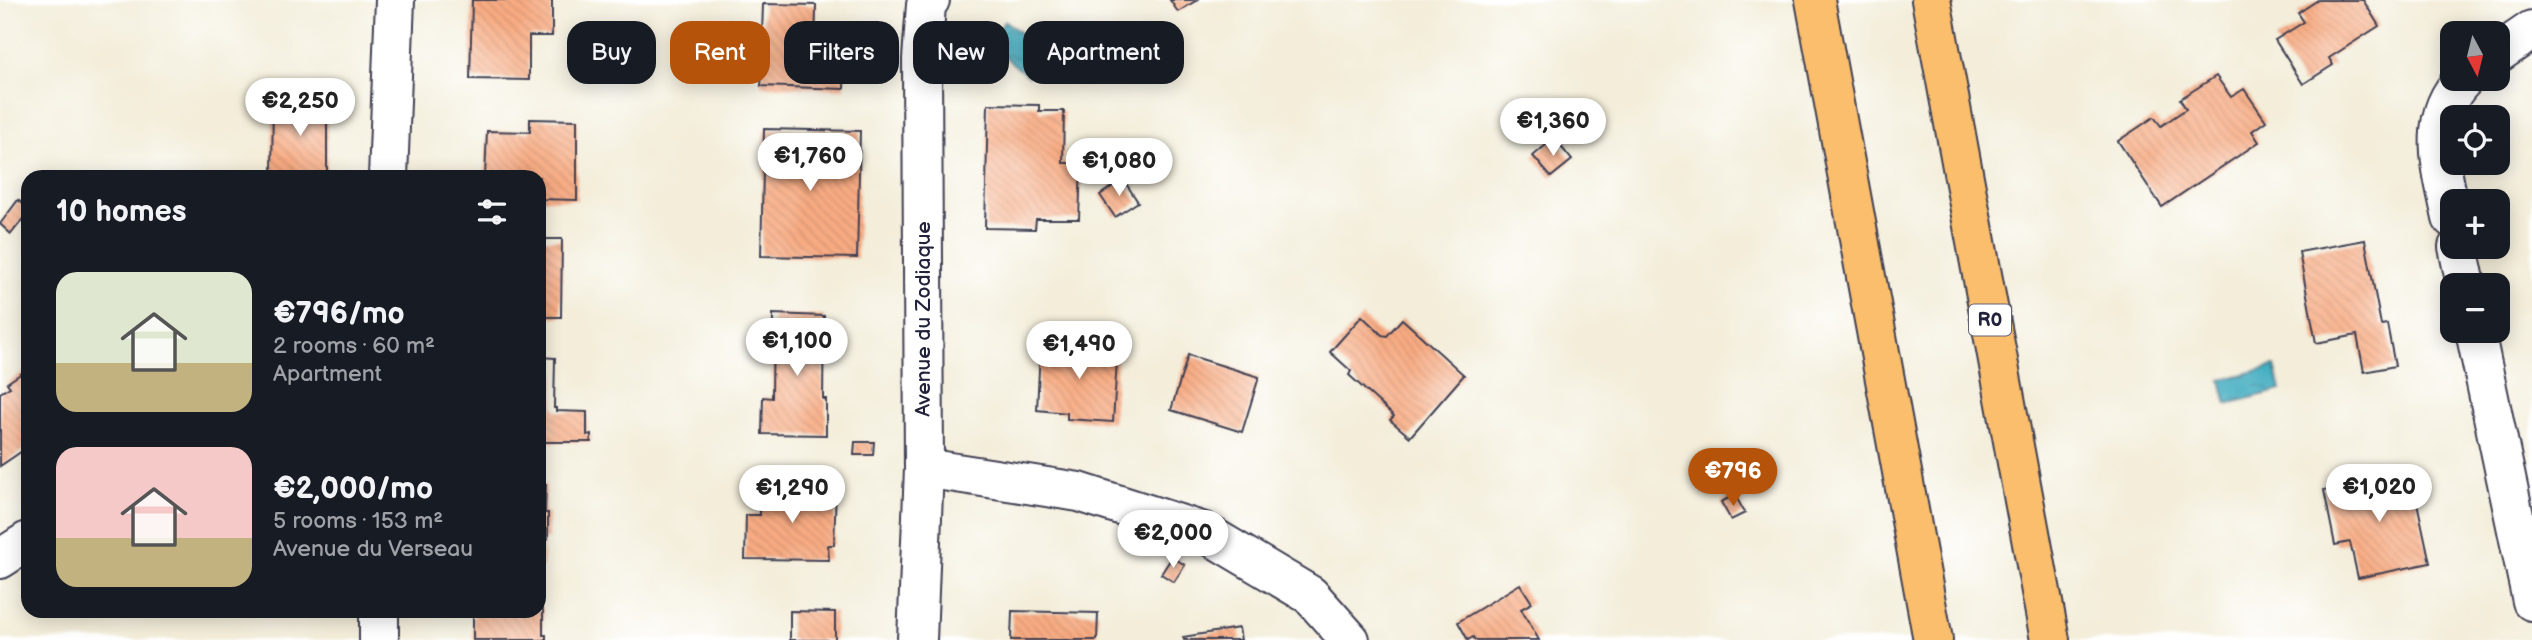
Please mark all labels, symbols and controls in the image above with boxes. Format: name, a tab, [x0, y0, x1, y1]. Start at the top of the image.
chip: Buy	[567, 21, 656, 84]
chip: Rent	[670, 21, 770, 84]
chip: Filters	[784, 21, 899, 84]
chip: New	[913, 21, 1009, 84]
chip: Apartment	[1023, 21, 1184, 84]
north arrow	[2440, 21, 2510, 91]
map controls	[2440, 21, 2510, 343]
pin: €2,250	[243, 78, 357, 138]
text: €2,250	[261, 87, 339, 115]
pin: €1,360	[1496, 99, 1610, 158]
button: locate	[2440, 105, 2510, 175]
text: €1,360	[1516, 107, 1590, 135]
pin: €1,760	[753, 134, 867, 193]
pin: €1,080	[1062, 138, 1176, 198]
text: €1,760	[774, 142, 846, 170]
text: €1,080	[1082, 147, 1156, 175]
button: +	[2440, 189, 2510, 259]
icon: filters	[473, 193, 511, 231]
text: 10 homes	[56, 194, 187, 230]
street label: Avenue du Zodiaque	[911, 221, 936, 417]
button: −	[2440, 273, 2510, 343]
text: €796/mo	[273, 296, 405, 332]
icon: home	[112, 300, 196, 384]
road number: R0	[1969, 304, 2011, 336]
pin: €1,100	[740, 318, 854, 378]
pin: €1,490	[1022, 322, 1136, 381]
text: €1,100	[762, 327, 832, 355]
text: €1,490	[1042, 330, 1116, 358]
text: 2 rooms · 60 m²	[273, 332, 435, 360]
text: Apartment	[273, 360, 382, 388]
pin: €796	[1692, 448, 1774, 508]
text: €796	[1704, 457, 1762, 485]
pin: €1,020	[2322, 464, 2436, 524]
pin: €1,290	[735, 466, 849, 525]
text: €2,000/mo	[273, 471, 433, 507]
text: €1,020	[2342, 473, 2416, 501]
text: €1,290	[755, 474, 829, 502]
icon: home	[112, 475, 196, 559]
text: 5 rooms · 153 m²	[273, 507, 443, 535]
pin: €2,000	[1116, 510, 1230, 570]
text: €2,000	[1133, 519, 1213, 547]
text: Avenue du Verseau	[273, 535, 473, 563]

